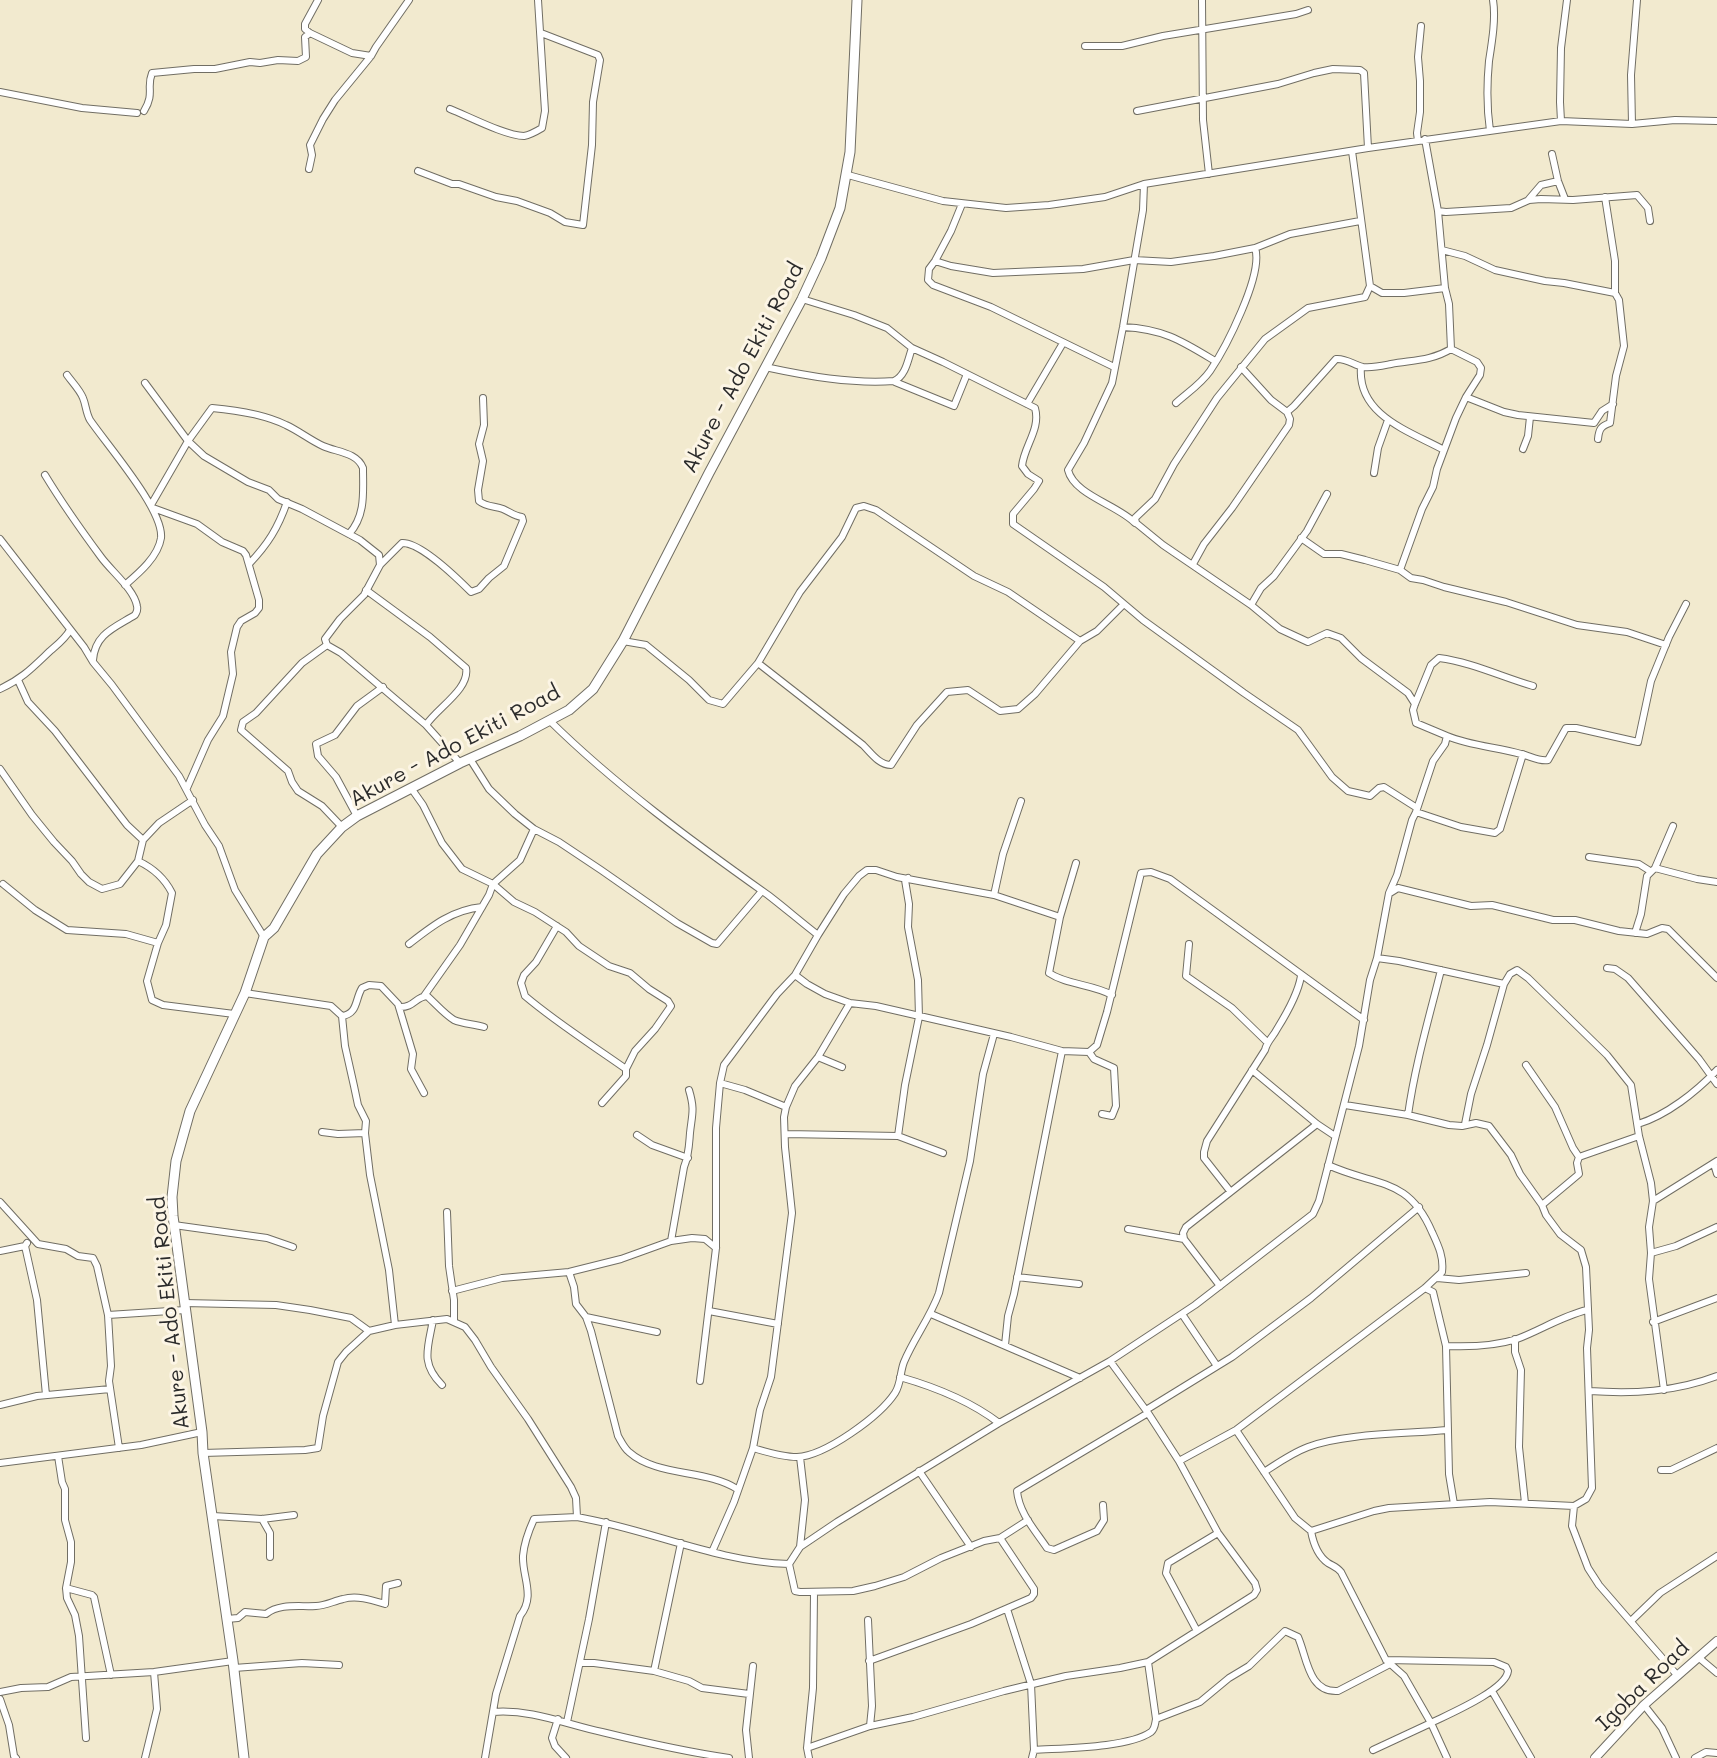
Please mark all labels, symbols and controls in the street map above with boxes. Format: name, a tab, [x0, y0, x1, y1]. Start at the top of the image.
street label: Akure - Ado Ekiti Road	[677, 259, 809, 477]
street label: Akure - Ado Ekiti Road	[346, 680, 564, 812]
street label: Akure - Ado Ekiti Road	[145, 1195, 195, 1431]
street label: Igoba Road	[1591, 1635, 1695, 1737]

